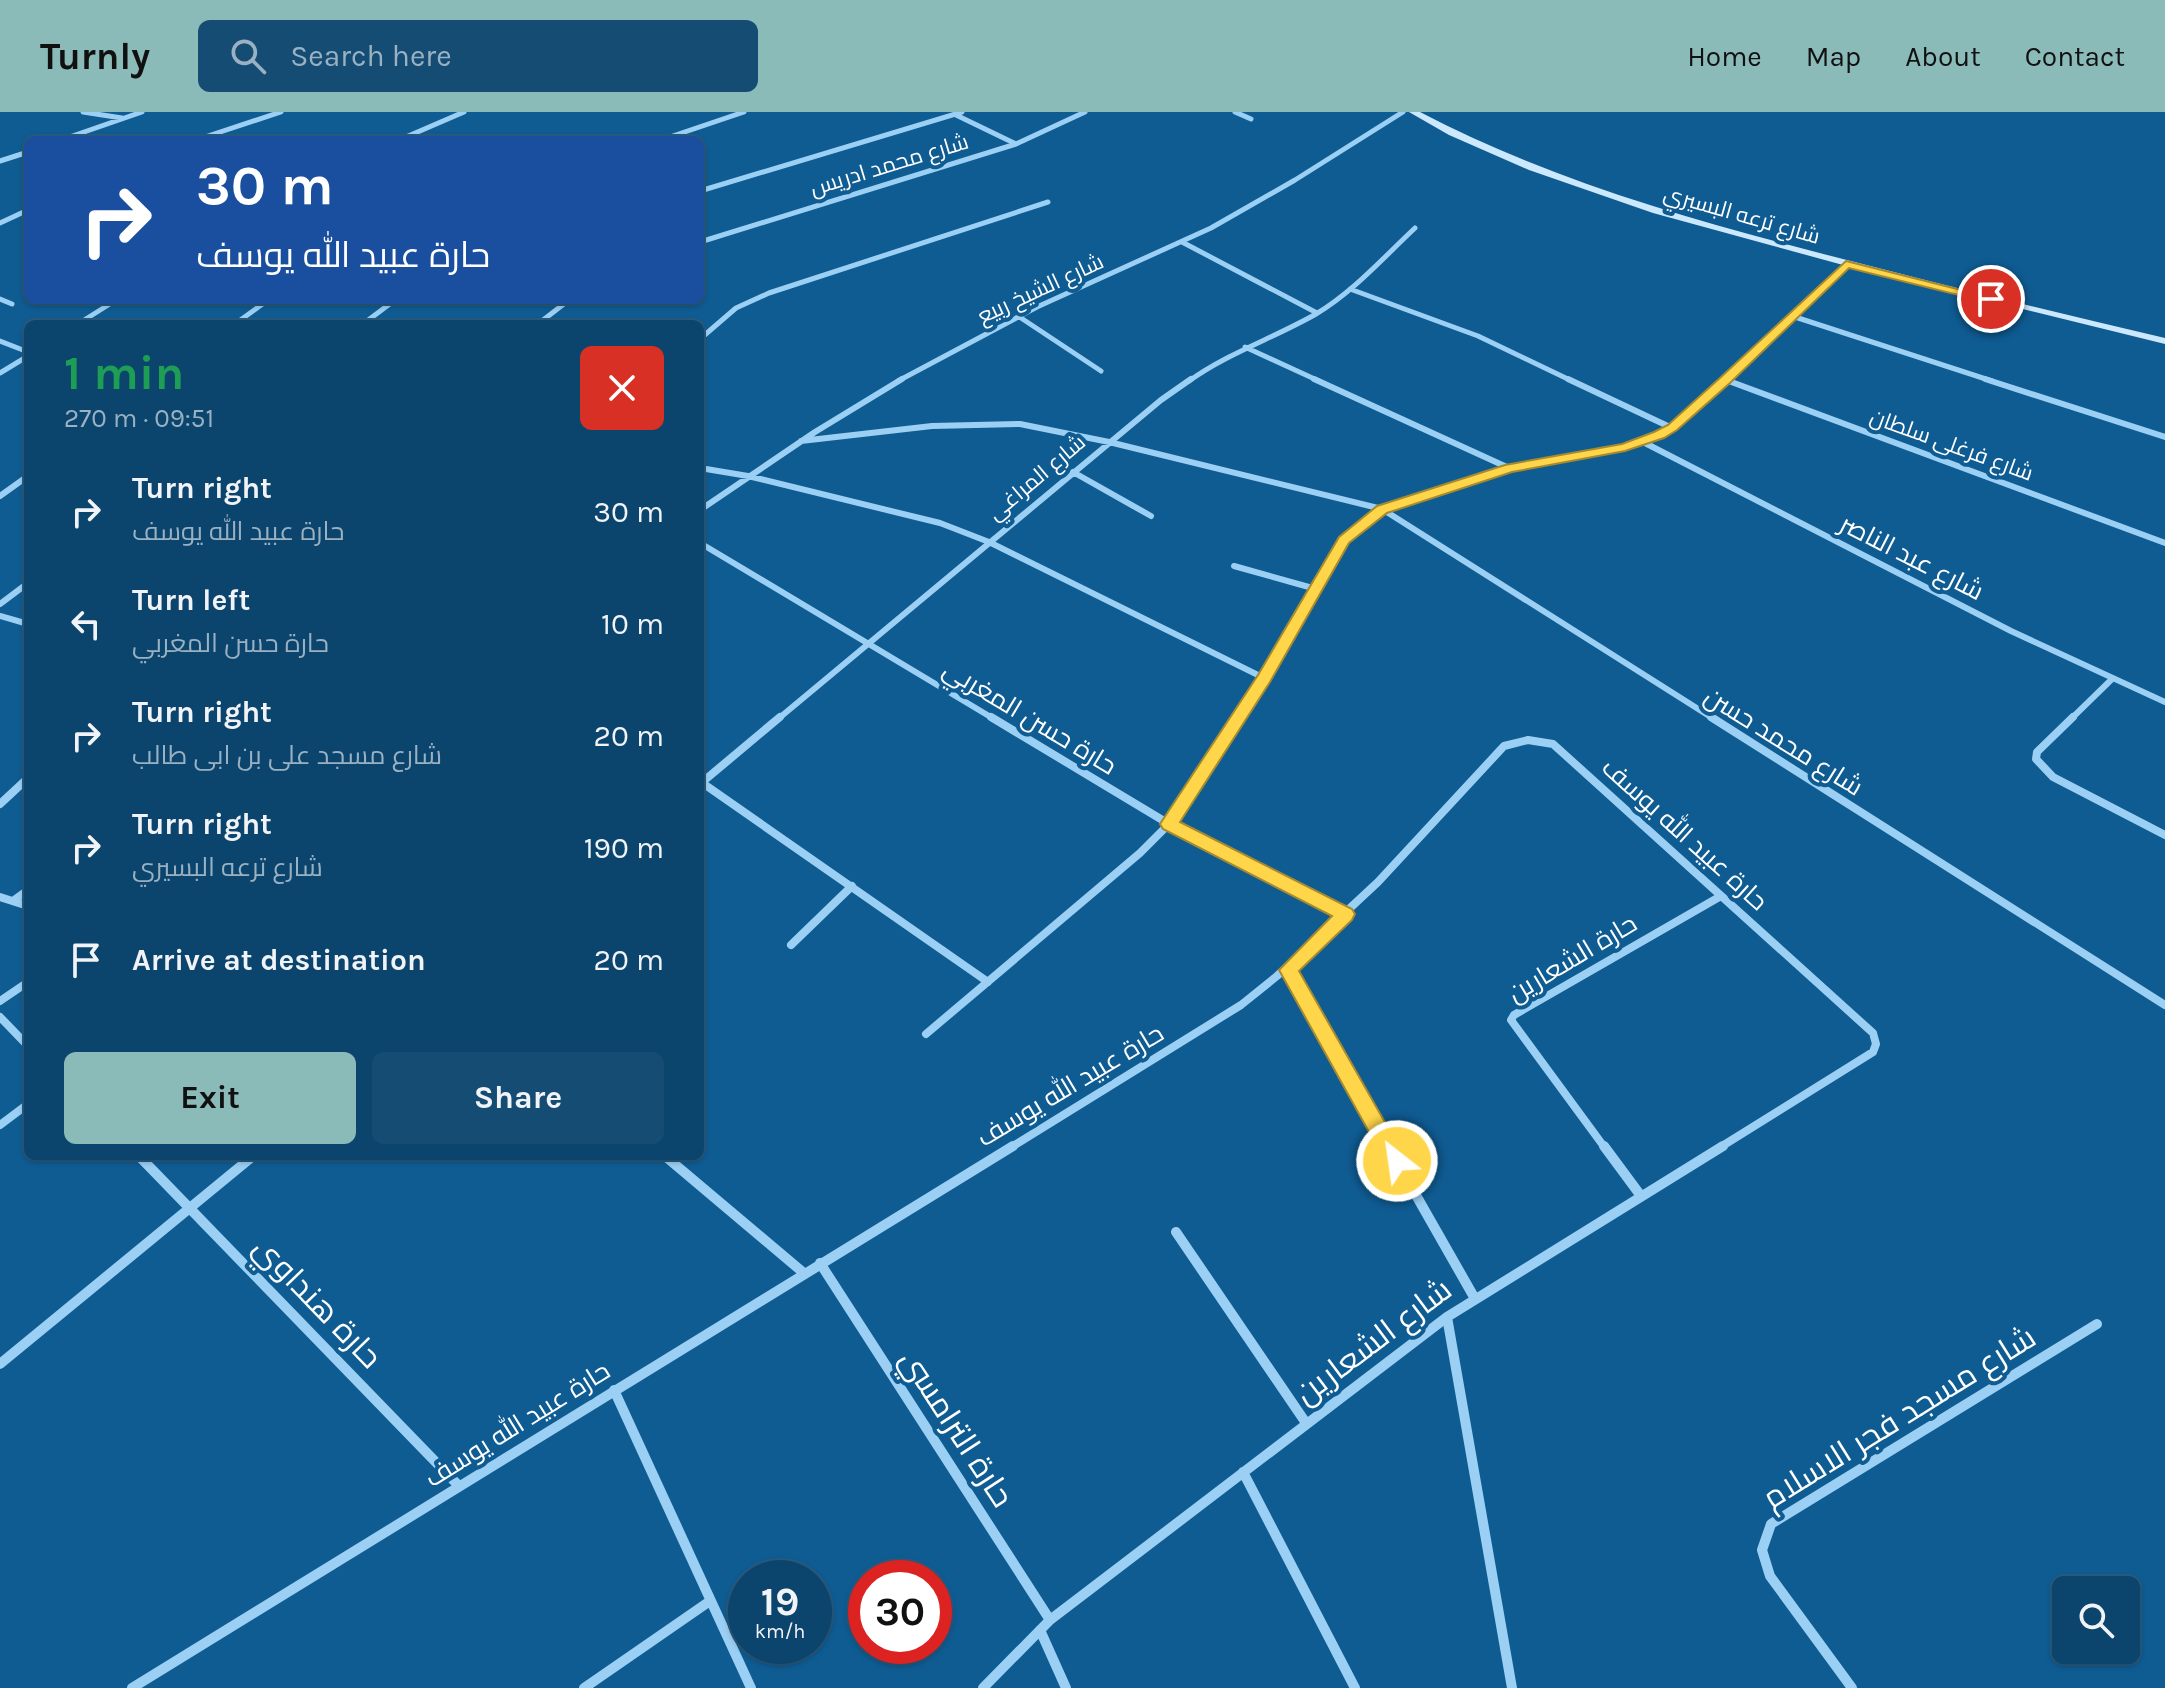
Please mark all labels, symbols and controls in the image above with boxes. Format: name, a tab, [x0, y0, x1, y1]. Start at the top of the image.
search box	[198, 20, 758, 92]
text: Turnly	[40, 34, 150, 79]
icon: search	[226, 34, 270, 78]
text: Search here	[290, 38, 452, 74]
text: Home	[1687, 40, 1762, 73]
text: Map	[1806, 40, 1861, 73]
text: About	[1905, 40, 1981, 73]
text: Contact	[2025, 40, 2125, 73]
street label: شارع محمد ادريس	[807, 128, 972, 202]
text: 30 m	[196, 153, 334, 218]
icon: right	[64, 168, 168, 272]
street label: شارع ترعه البسيري	[1660, 180, 1823, 253]
text: حارة عبيد الله يوسف	[196, 234, 490, 276]
street label: شارع الشيخ ربيع	[973, 248, 1108, 330]
pin	[1957, 265, 2025, 333]
icon: arrive	[1969, 277, 2013, 321]
text: 1 min	[64, 345, 184, 401]
button: close	[580, 346, 664, 430]
text: 270 m · 09:51	[64, 403, 214, 434]
street label: شارع فرغلى سلطان	[1866, 403, 2037, 487]
street label: شارع المراغي	[982, 429, 1093, 528]
text: Turn right	[132, 470, 272, 506]
icon: right	[64, 490, 108, 534]
text: 30 m	[593, 494, 664, 530]
street label: شارع عبد الناصر	[1832, 507, 1989, 608]
text: حارة عبيد الله يوسف	[132, 516, 345, 547]
text: Turn left	[132, 582, 250, 618]
icon: left	[64, 602, 108, 646]
text: 10 m	[601, 606, 664, 642]
text: حارة حسن المغربي	[132, 628, 329, 659]
street label: حارة حسن المغربي	[935, 653, 1122, 786]
street label: شارع محمد حسن	[1698, 680, 1869, 803]
text: Turn right	[132, 694, 272, 730]
icon: right	[64, 714, 108, 758]
text: 20 m	[594, 718, 664, 754]
text: شارع مسجد على بن ابى طالب	[132, 740, 442, 771]
street label: حارة عبيد الله يوسف	[1595, 750, 1775, 917]
text: Turn right	[132, 806, 272, 842]
icon: right	[64, 826, 108, 870]
text: 190 m	[584, 830, 664, 866]
text: شارع ترعه البسيري	[132, 852, 323, 883]
street label: حارة الشعارين	[1502, 908, 1642, 1009]
icon: arrive	[64, 938, 108, 982]
text: Arrive at destination	[132, 942, 426, 978]
text: 20 m	[594, 942, 664, 978]
street label: حارة عبيد الله يوسف	[970, 1016, 1169, 1153]
button: Exit	[64, 1052, 356, 1144]
button: Share	[372, 1052, 664, 1144]
position arrow	[1355, 1119, 1439, 1203]
street label: حارة هنداوي	[241, 1229, 390, 1380]
street label: شارع الشعارين	[1288, 1271, 1461, 1415]
street label: شارع مسجد فجر الاسلام	[1756, 1318, 2044, 1519]
street label: حارة الترامسي	[888, 1343, 1021, 1517]
street label: حارة عبيد الله يوسف	[418, 1353, 616, 1494]
speed limit sign: 30	[848, 1560, 952, 1664]
map controls	[2052, 1576, 2140, 1664]
button: search	[2052, 1576, 2140, 1664]
text: 19	[761, 1578, 799, 1625]
text: km/h	[755, 1620, 805, 1643]

